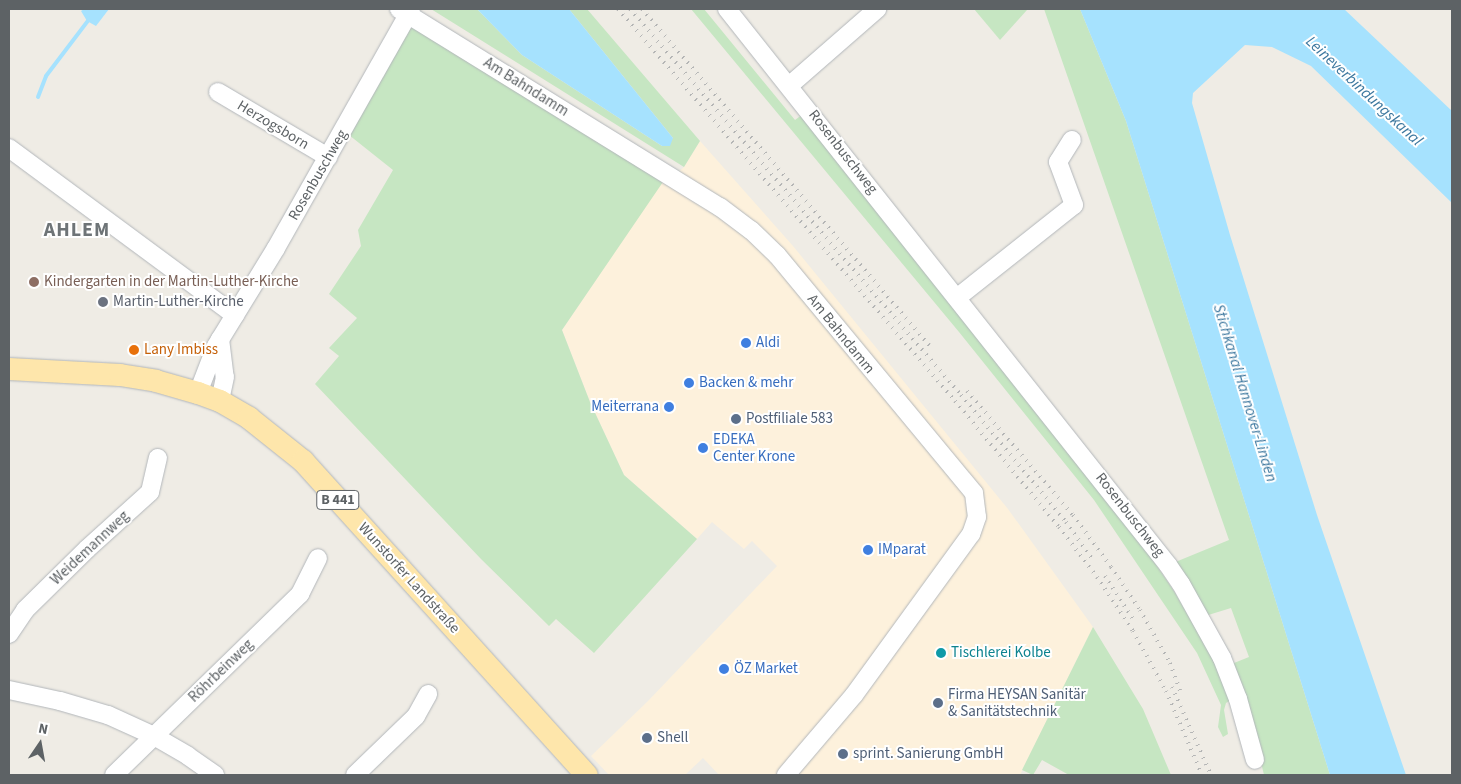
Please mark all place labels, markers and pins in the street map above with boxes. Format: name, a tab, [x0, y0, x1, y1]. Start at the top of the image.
place label: Kindergarten in der Martin-Luther-Kirche	[44, 273, 299, 291]
marker: Kindergarten in der Martin-Luther-Kirche	[28, 276, 40, 288]
place label: Martin-Luther-Kirche	[113, 293, 244, 311]
marker: Martin-Luther-Kirche	[97, 296, 109, 308]
place label: Aldi	[756, 334, 780, 352]
marker: Aldi	[740, 337, 752, 349]
place label: Lany Imbiss	[144, 341, 218, 359]
marker: Lany Imbiss	[128, 344, 140, 356]
place label: Backen & mehr	[699, 374, 793, 392]
marker: Backen & mehr	[683, 377, 695, 389]
place label: Meiterrana	[591, 398, 659, 416]
marker: Meiterrana	[663, 401, 675, 413]
place label: Postfiliale 583	[746, 410, 833, 428]
marker: Postfiliale 583	[730, 413, 742, 425]
place label: EDEKA Center Krone	[713, 430, 795, 465]
marker: EDEKA Center Krone	[697, 442, 709, 454]
place label: IMparat	[878, 541, 926, 559]
marker: IMparat	[862, 544, 874, 556]
place label: Tischlerei Kolbe	[951, 644, 1051, 662]
marker: Tischlerei Kolbe	[935, 647, 947, 659]
place label: ÖZ Market	[734, 660, 798, 678]
marker: ÖZ Market	[718, 663, 730, 675]
place label: Firma HEYSAN Sanitär & Sanitätstechnik	[948, 685, 1086, 720]
marker: Firma HEYSAN Sanitär & Sanitätstechnik	[932, 697, 944, 709]
place label: Shell	[657, 729, 688, 747]
marker: Shell	[641, 732, 653, 744]
place label: sprint. Sanierung GmbH	[853, 745, 1003, 763]
marker: sprint. Sanierung GmbH	[837, 748, 849, 760]

